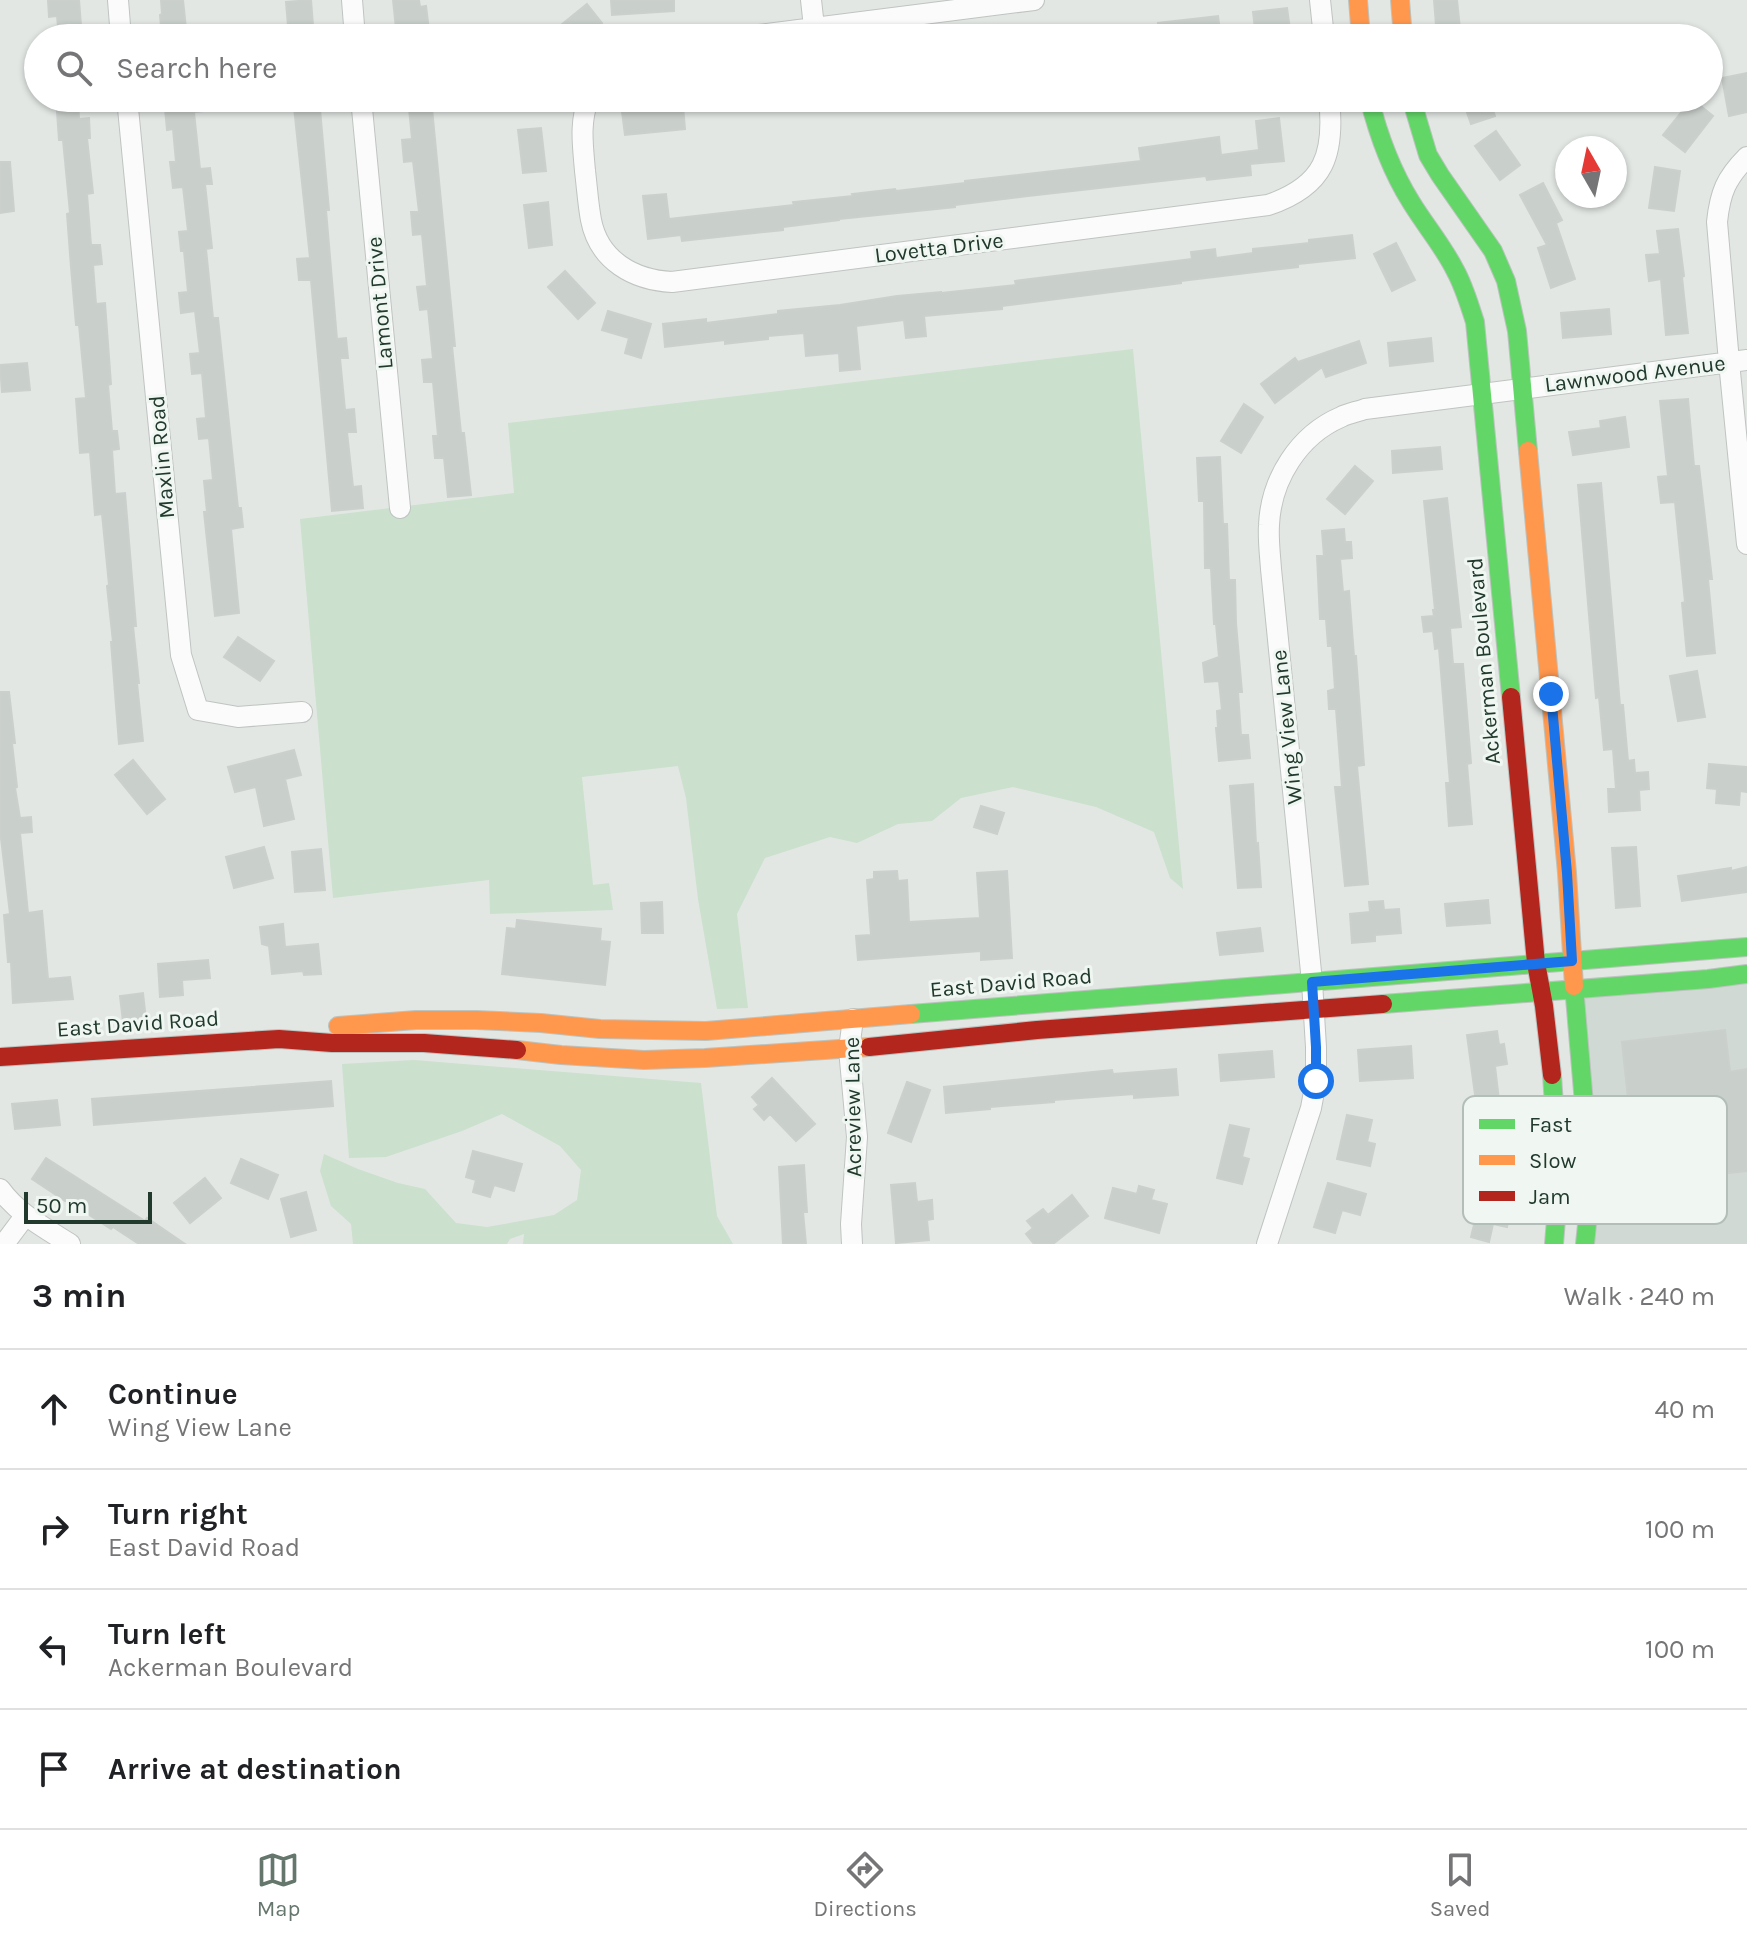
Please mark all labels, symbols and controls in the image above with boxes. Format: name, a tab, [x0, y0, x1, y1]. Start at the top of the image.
search box	[24, 24, 1723, 112]
icon: search	[52, 46, 96, 90]
text: Search here	[116, 50, 277, 86]
north arrow	[1555, 136, 1627, 208]
street label: Lovetta Drive	[873, 227, 1005, 269]
street label: Lamont Drive	[361, 236, 399, 370]
street label: Lawnwood Avenue	[1543, 350, 1727, 398]
street label: Maxlin Road	[144, 394, 180, 520]
street label: Ackerman Boulevard	[1462, 557, 1506, 765]
street label: Wing View Lane	[1266, 648, 1308, 806]
route end	[1533, 676, 1569, 712]
street label: East David Road	[929, 963, 1093, 1003]
street label: East David Road	[56, 1005, 220, 1043]
street label: Acreview Lane	[839, 1037, 867, 1177]
route start	[1298, 1063, 1334, 1099]
legend	[1463, 1096, 1727, 1224]
text: Fast	[1529, 1112, 1572, 1138]
text: Slow	[1529, 1148, 1576, 1174]
text: Jam	[1529, 1184, 1571, 1210]
scale bar	[24, 1188, 152, 1224]
text: 50 m	[36, 1193, 87, 1219]
text: 3 min	[32, 1276, 126, 1316]
text: Walk · 240 m	[1564, 1281, 1715, 1312]
text: Continue	[108, 1376, 238, 1412]
icon: ahead	[32, 1387, 76, 1431]
text: 40 m	[1655, 1394, 1715, 1425]
text: Wing View Lane	[108, 1412, 292, 1443]
text: Turn right	[108, 1496, 248, 1532]
icon: right	[32, 1507, 76, 1551]
text: 100 m	[1645, 1514, 1715, 1545]
text: East David Road	[108, 1532, 300, 1563]
text: Turn left	[108, 1616, 226, 1652]
icon: left	[32, 1627, 76, 1671]
text: 100 m	[1645, 1634, 1715, 1665]
text: Ackerman Boulevard	[108, 1652, 353, 1683]
icon: arrive	[32, 1747, 76, 1791]
text: Arrive at destination	[108, 1751, 402, 1787]
tab: Map	[256, 1848, 300, 1922]
tab: Directions	[813, 1848, 917, 1922]
tab: Saved	[1430, 1848, 1491, 1922]

